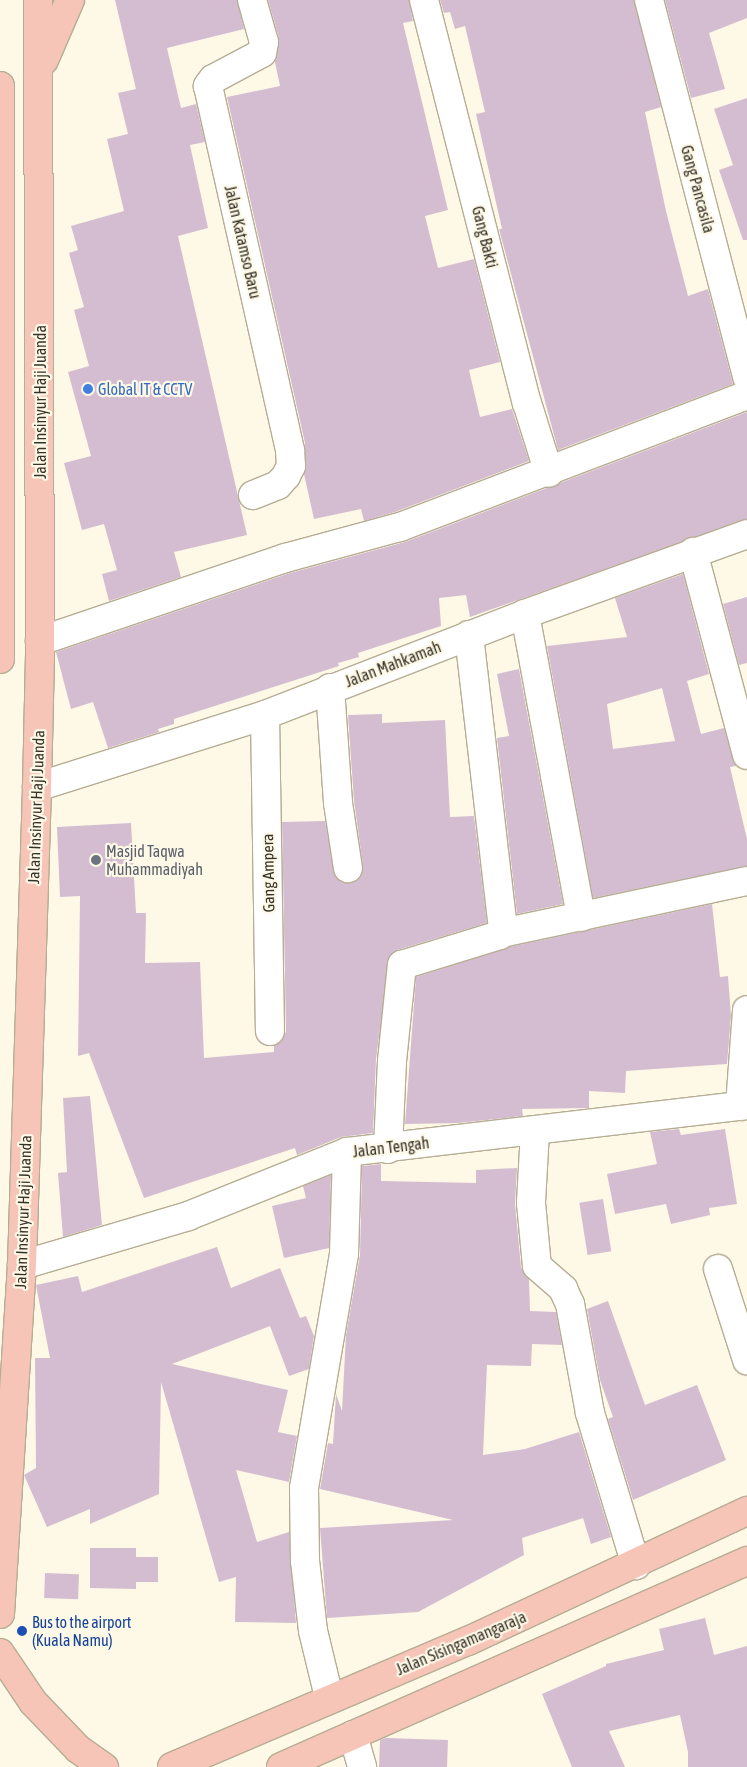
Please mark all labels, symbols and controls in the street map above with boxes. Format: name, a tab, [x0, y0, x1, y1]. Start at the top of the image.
street label: Gang Pancasila	[677, 143, 719, 235]
street label: Jalan Katamso Baru	[221, 184, 265, 300]
street label: Gang Bakti	[468, 204, 502, 270]
street label: Jalan Insinyur Haji Juanda	[30, 325, 50, 479]
place label: Global IT & CCTV	[98, 379, 192, 399]
marker: Global IT & CCTV	[82, 383, 94, 395]
street label: Jalan Mahkamah	[342, 637, 444, 691]
street label: Jalan Insinyur Haji Juanda	[24, 730, 48, 884]
street label: Gang Ampera	[258, 833, 278, 913]
place label: Masjid Taqwa Muhammadiyah	[106, 841, 203, 879]
marker: Masjid Taqwa Muhammadiyah	[90, 854, 102, 866]
street label: Jalan Tengah	[352, 1133, 430, 1161]
street label: Jalan Insinyur Haji Juanda	[11, 1135, 35, 1289]
street label: Jalan Sisingamangaraja	[393, 1607, 529, 1679]
place label: Bus to the airport (Kuala Namu)	[32, 1612, 131, 1650]
marker: Bus to the airport (Kuala Namu)	[16, 1625, 28, 1637]

